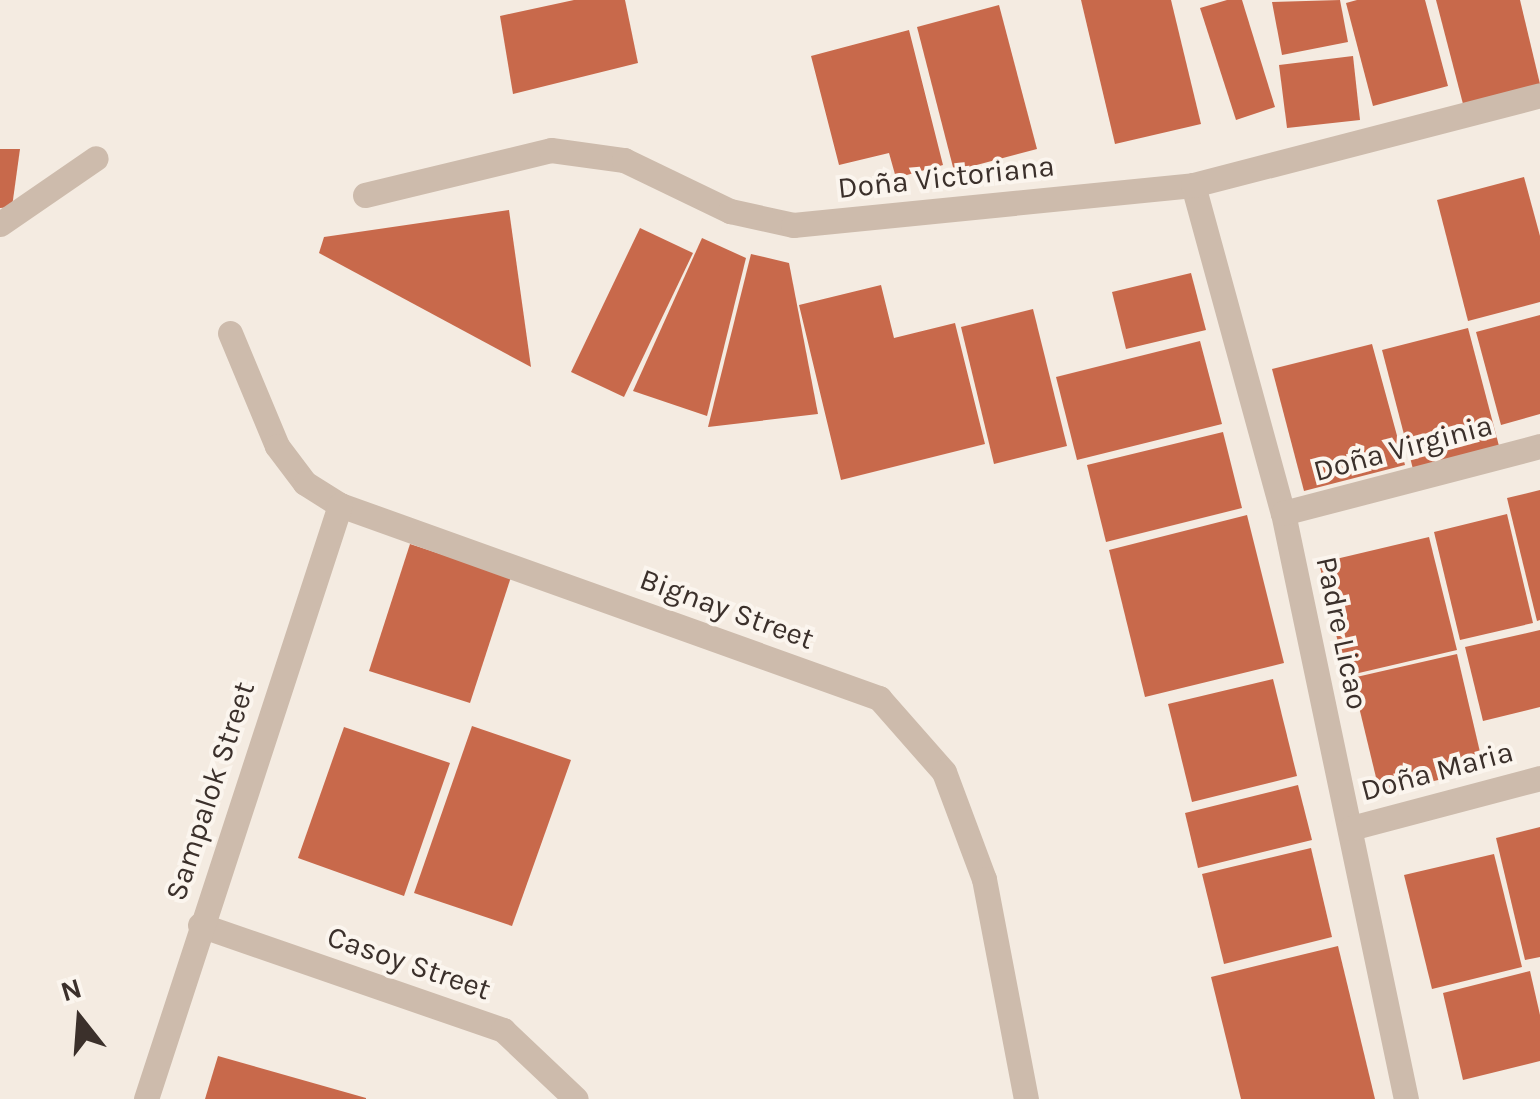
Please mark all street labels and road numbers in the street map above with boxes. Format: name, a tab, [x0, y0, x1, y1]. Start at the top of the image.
street label: Doña Victoriana	[836, 148, 1056, 206]
street label: Doña Virginia	[1310, 407, 1496, 489]
street label: Padre Licao	[1308, 553, 1376, 713]
street label: Bignay Street	[635, 561, 819, 657]
street label: Sampalok Street	[158, 677, 262, 905]
street label: Doña Maria	[1357, 733, 1517, 809]
street label: Casoy Street	[323, 918, 495, 1008]

